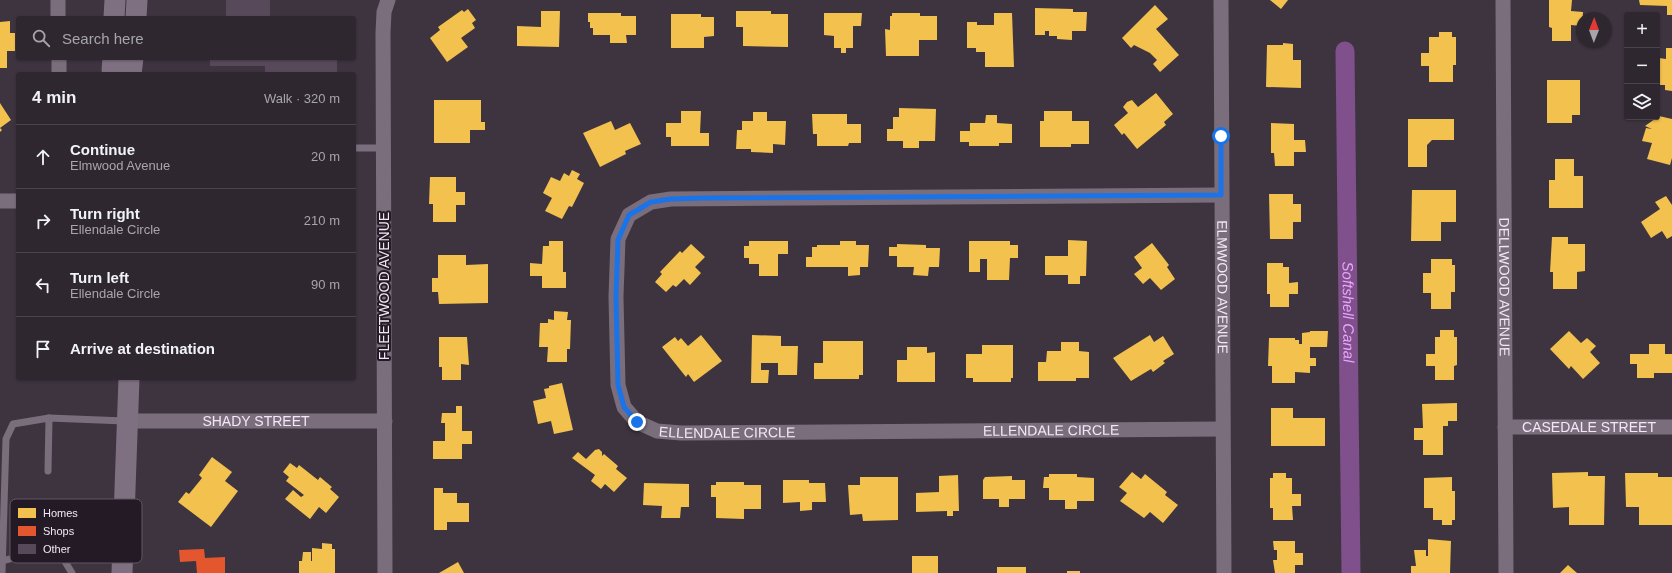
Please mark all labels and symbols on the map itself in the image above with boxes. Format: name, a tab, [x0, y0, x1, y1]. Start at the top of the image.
north arrow	[1576, 12, 1612, 48]
route start	[1212, 127, 1230, 145]
street label: FLEETWOOD AVENUE	[376, 212, 392, 360]
street label: DELLWOOD AVENUE	[1496, 218, 1513, 356]
street label: ELMWOOD AVENUE	[1214, 220, 1231, 354]
water label: Softshell Canal	[1339, 261, 1358, 363]
street label: SHADY STREET	[202, 413, 310, 429]
route end	[628, 413, 646, 431]
street label: CASEDALE STREET	[1522, 419, 1656, 435]
street label: ELLENDALE CIRCLE	[983, 422, 1119, 439]
street label: ELLENDALE CIRCLE	[658, 423, 795, 441]
legend	[10, 499, 142, 563]
text: Homes	[43, 507, 78, 519]
text: Shops	[43, 525, 75, 537]
text: Other	[43, 543, 71, 555]

